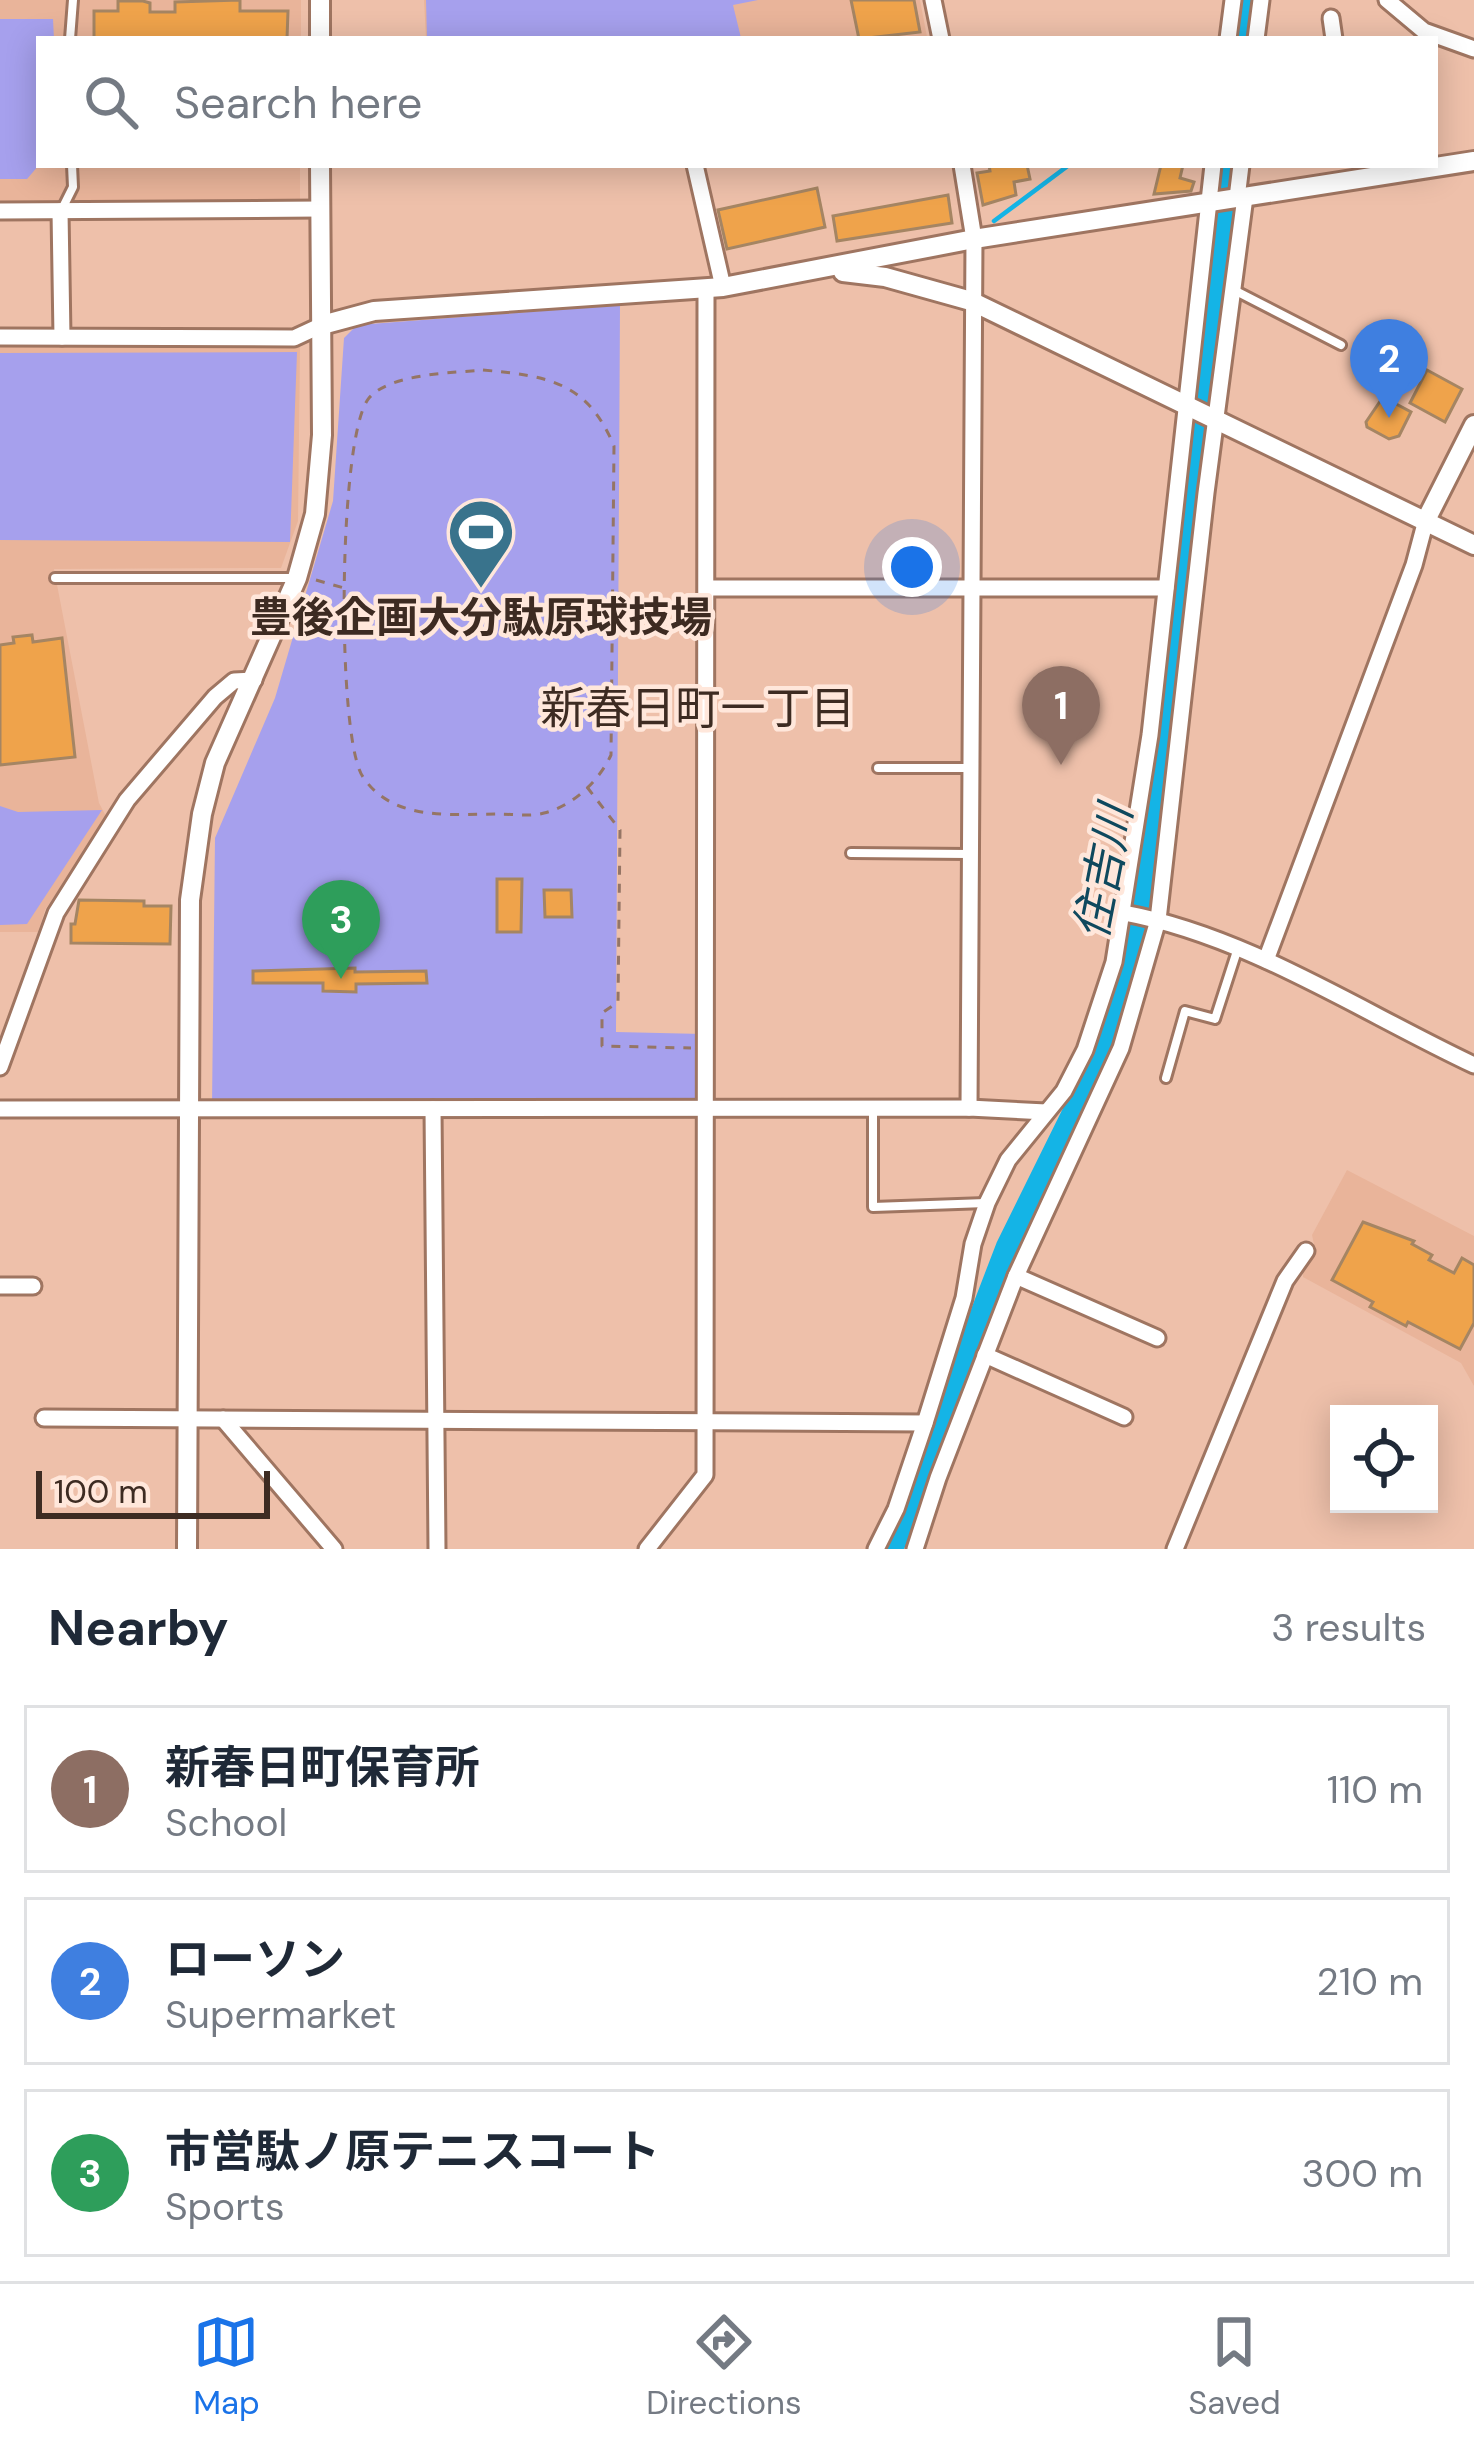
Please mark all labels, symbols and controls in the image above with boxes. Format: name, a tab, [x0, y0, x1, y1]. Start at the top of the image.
search box	[36, 36, 1438, 168]
icon: search	[78, 69, 144, 135]
text: Search here	[174, 73, 422, 132]
pin: 2	[1350, 319, 1428, 418]
sports icon: 豊後企画大分駄原球技場	[446, 497, 516, 591]
your location	[882, 537, 942, 597]
place label: 豊後企画大分駄原球技場	[250, 590, 712, 645]
pin: 1	[1022, 666, 1100, 765]
district label: 新春日町一丁目	[540, 679, 856, 738]
water label: 住吉川	[1062, 796, 1146, 944]
pin: 3	[302, 880, 380, 979]
map controls	[1330, 1405, 1438, 1513]
button: locate	[1330, 1405, 1438, 1513]
scale bar	[36, 1465, 270, 1518]
text: 100 m	[54, 1470, 148, 1513]
text: Nearby	[48, 1594, 229, 1661]
text: 3 results	[1271, 1602, 1426, 1653]
text: 新春日町保育所	[165, 1738, 480, 1797]
text: 1	[83, 1764, 97, 1815]
text: 110 m	[1327, 1764, 1423, 1815]
text: School	[165, 1797, 287, 1848]
text: ローソン	[165, 1930, 345, 1989]
text: 2	[79, 1956, 101, 2007]
text: 210 m	[1317, 1956, 1423, 2007]
text: Supermarket	[165, 1989, 396, 2040]
text: 市営駄ノ原テニスコート	[165, 2122, 660, 2181]
text: 3	[78, 2148, 102, 2199]
text: 300 m	[1301, 2148, 1423, 2199]
text: Sports	[165, 2181, 284, 2232]
tab: Map	[193, 2309, 260, 2424]
tab: Directions	[646, 2309, 802, 2424]
tab: Saved	[1188, 2309, 1281, 2424]

